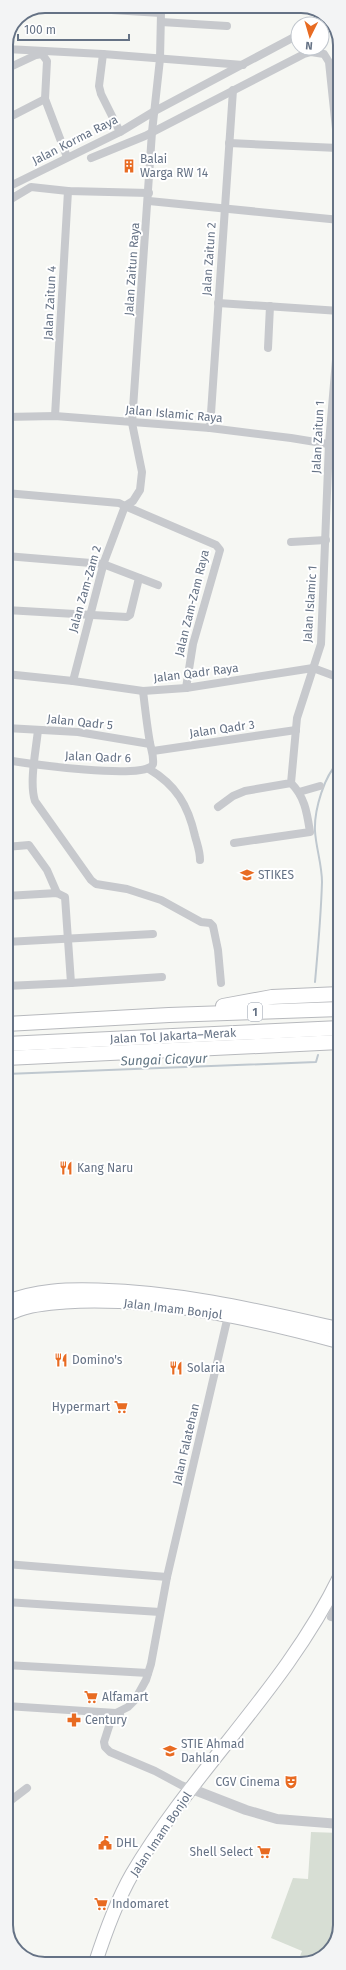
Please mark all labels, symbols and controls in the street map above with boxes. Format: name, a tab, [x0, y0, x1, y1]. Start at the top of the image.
scale bar	[18, 16, 129, 42]
north arrow	[290, 16, 330, 56]
text: 100 m	[24, 23, 56, 37]
text: N	[305, 39, 313, 52]
street label: Jalan Korma Raya	[30, 112, 120, 168]
place label: Balai Warga RW 14	[140, 152, 209, 180]
building icon: Balai Warga RW 14	[121, 158, 137, 174]
street label: Jalan Zaitun Raya	[122, 222, 142, 316]
street label: Jalan Zaitun 2	[199, 222, 219, 296]
street label: Jalan Zaitun 4	[41, 265, 59, 340]
street label: Jalan Zaitun 1	[309, 400, 327, 474]
street label: Jalan Islamic Raya	[125, 403, 223, 425]
street label: Jalan Zam-Zam 2	[66, 544, 104, 634]
street label: Jalan Zam-Zam Raya	[172, 548, 212, 658]
street label: Jalan Islamic 1	[300, 565, 320, 643]
street label: Jalan Qadr Raya	[153, 661, 239, 685]
street label: Jalan Qadr 5	[46, 712, 114, 732]
street label: Jalan Qadr 3	[188, 717, 256, 741]
street label: Jalan Qadr 6	[65, 749, 131, 765]
school or university icon: STIKES	[239, 867, 255, 883]
place label: STIKES	[258, 868, 294, 882]
road number: 1	[248, 1003, 262, 1021]
street label: Jalan Tol Jakarta–Merak	[109, 1026, 237, 1046]
water label: Sungai Cicayur	[119, 1050, 209, 1069]
restaurant icon: Kang Naru	[58, 1160, 74, 1176]
place label: Kang Naru	[77, 1161, 133, 1175]
street label: Jalan Imam Bonjol	[123, 1296, 224, 1322]
restaurant icon: Domino's	[53, 1352, 69, 1368]
place label: Domino's	[72, 1353, 123, 1367]
restaurant icon: Solaria	[168, 1360, 184, 1376]
place label: Solaria	[187, 1361, 225, 1375]
supermarket icon: Hypermart	[113, 1399, 129, 1415]
place label: Hypermart	[52, 1400, 111, 1414]
street label: Jalan Falatehan	[170, 1402, 202, 1486]
supermarket icon: Alfamart	[83, 1689, 99, 1705]
place label: Alfamart	[102, 1690, 149, 1704]
pharmacy icon: Century	[66, 1712, 82, 1728]
place label: Century	[85, 1713, 127, 1727]
place label: STIE Ahmad Dahlan	[181, 1737, 245, 1765]
school or university icon: STIE Ahmad Dahlan	[162, 1743, 178, 1759]
theatre icon: CGV Cinema	[283, 1774, 299, 1790]
place label: CGV Cinema	[216, 1775, 280, 1789]
street label: Jalan Imam Bonjol	[127, 1789, 195, 1879]
public building icon: DHL	[97, 1835, 113, 1851]
place label: DHL	[116, 1836, 138, 1850]
supermarket icon: Shell Select	[256, 1844, 272, 1860]
place label: Shell Select	[190, 1845, 254, 1859]
supermarket icon: Indomaret	[93, 1896, 109, 1912]
place label: Indomaret	[112, 1897, 169, 1911]

